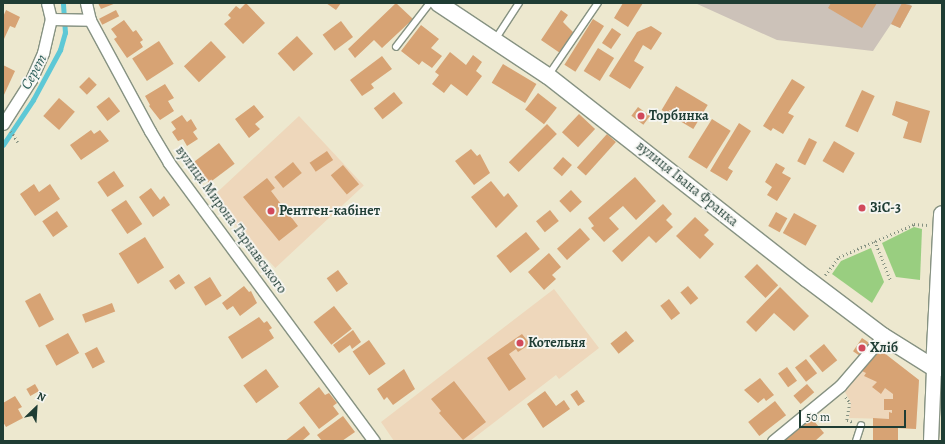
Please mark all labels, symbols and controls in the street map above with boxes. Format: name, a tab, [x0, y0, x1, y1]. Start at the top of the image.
water label: Серет	[17, 51, 51, 93]
place label: Торбинка	[649, 108, 709, 124]
marker: Торбинка	[636, 111, 646, 121]
street label: вулиця Івана Франка	[633, 138, 741, 230]
street label: вулиця Мирона Тарнавського	[172, 143, 290, 297]
place label: ЗіС-3	[870, 200, 901, 216]
place label: Рентген-кабінет	[279, 203, 380, 219]
marker: ЗіС-3	[857, 203, 867, 213]
marker: Рентген-кабінет	[266, 206, 276, 216]
place label: Котельня	[528, 335, 586, 351]
marker: Котельня	[515, 338, 525, 348]
place label: Хліб	[870, 340, 898, 356]
marker: Хліб	[857, 343, 867, 353]
north arrow	[16, 388, 56, 428]
text: N	[34, 388, 48, 405]
scale bar	[801, 402, 908, 428]
text: 50 m	[806, 409, 830, 425]

